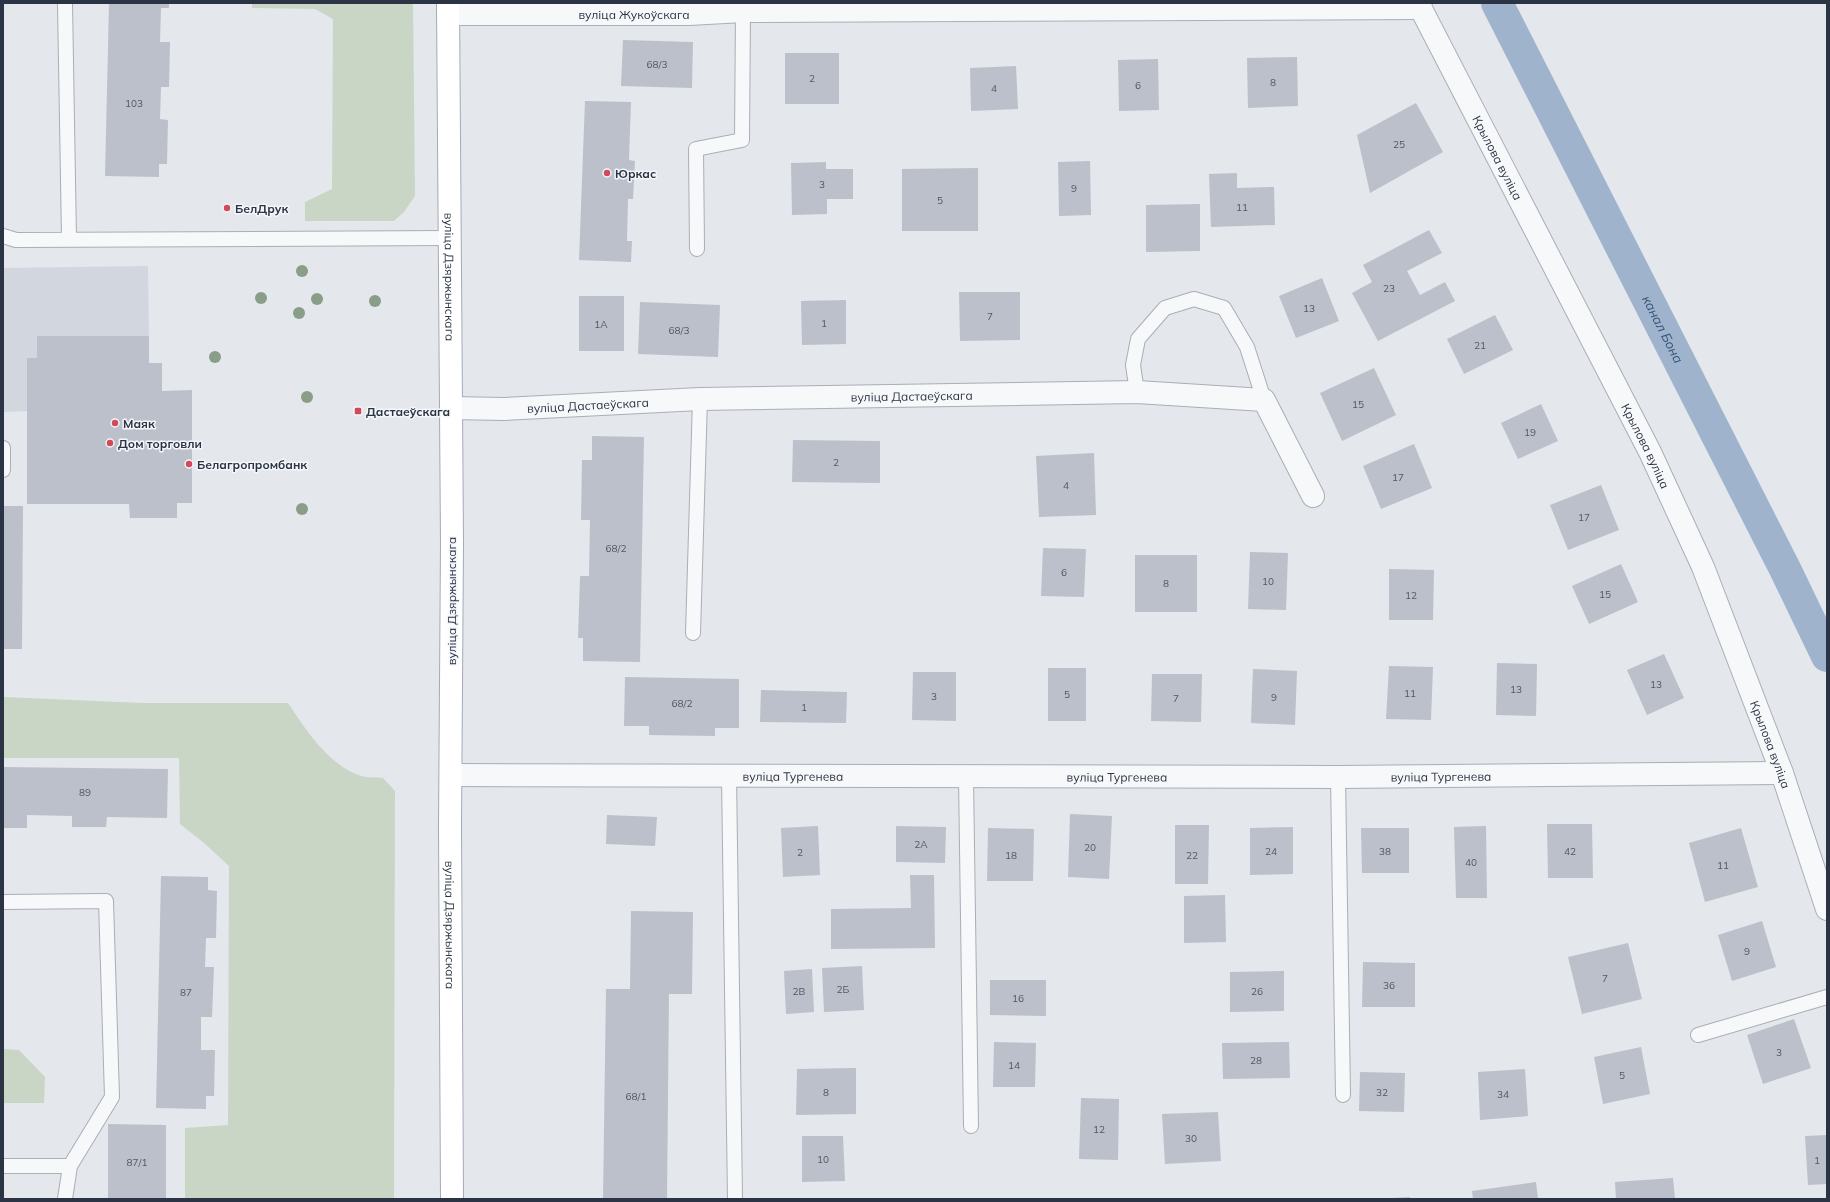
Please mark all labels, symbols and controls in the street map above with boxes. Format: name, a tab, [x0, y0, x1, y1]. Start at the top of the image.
street label: вуліца Жукоўскага	[578, 7, 690, 22]
house number: 68/3	[647, 58, 667, 71]
house number: 2	[809, 72, 815, 85]
house number: 8	[1270, 76, 1276, 89]
house number: 6	[1135, 79, 1141, 92]
house number: 4	[991, 82, 997, 95]
house number: 103	[125, 97, 143, 110]
street label: Крылова вуліца	[1470, 113, 1526, 202]
house number: 25	[1393, 138, 1405, 151]
place label: Юркас	[615, 166, 656, 181]
marker: Юркас	[602, 168, 612, 178]
house number: 3	[819, 178, 825, 191]
house number: 9	[1071, 182, 1077, 195]
house number: 5	[937, 194, 943, 207]
place label: БелДрук	[235, 201, 288, 216]
house number: 11	[1236, 201, 1248, 214]
marker: БелДрук	[222, 203, 232, 213]
street label: вуліца Дзяржынскага	[442, 213, 458, 341]
house number: 23	[1383, 282, 1395, 295]
water label: канал Бона	[1639, 293, 1687, 366]
house number: 13	[1303, 302, 1315, 315]
house number: 7	[987, 310, 993, 323]
house number: 1	[821, 317, 827, 330]
house number: 1А	[594, 318, 608, 331]
house number: 68/3	[669, 324, 689, 337]
house number: 21	[1474, 339, 1486, 352]
street label: вуліца Дастаеўскага	[851, 387, 973, 404]
street label: вуліца Дастаеўскага	[527, 394, 649, 415]
house number: 15	[1352, 398, 1364, 411]
street label: Крылова вуліца	[1619, 401, 1673, 491]
place label: Дастаеўскага	[366, 404, 450, 419]
marker: Дастаеўскага	[353, 406, 363, 416]
place label: Маяк	[123, 416, 155, 431]
marker: Маяк	[110, 418, 120, 428]
house number: 19	[1524, 426, 1536, 439]
place label: Дом торговли	[118, 436, 202, 451]
marker: Дом торговли	[105, 438, 115, 448]
house number: 2	[833, 456, 839, 469]
place label: Белагропромбанк	[197, 457, 307, 472]
marker: Белагропромбанк	[184, 459, 194, 469]
house number: 17	[1392, 471, 1404, 484]
house number: 4	[1063, 479, 1069, 492]
house number: 17	[1578, 511, 1590, 524]
street label: вуліца Дзяржынскага	[444, 537, 459, 665]
house number: 68/2	[606, 542, 626, 555]
house number: 6	[1061, 566, 1067, 579]
house number: 10	[1262, 575, 1274, 588]
house number: 8	[1163, 577, 1169, 590]
house number: 15	[1599, 588, 1611, 601]
house number: 12	[1405, 589, 1417, 602]
house number: 13	[1650, 678, 1662, 691]
house number: 13	[1510, 683, 1522, 696]
house number: 11	[1404, 687, 1416, 700]
house number: 5	[1064, 688, 1070, 701]
house number: 3	[931, 690, 937, 703]
house number: 9	[1271, 691, 1277, 704]
house number: 7	[1173, 692, 1179, 705]
house number: 68/2	[672, 697, 692, 710]
street label: Крылова вуліца	[1747, 698, 1794, 790]
house number: 1	[801, 701, 807, 714]
street label: вуліца Тургенева	[743, 768, 843, 783]
street label: вуліца Тургенева	[1391, 768, 1491, 784]
street label: вуліца Тургенева	[1067, 769, 1167, 784]
house number: 89	[79, 786, 91, 799]
house number: 2А	[914, 838, 928, 851]
house number: 20	[1084, 841, 1096, 854]
house number: 24	[1265, 845, 1277, 858]
house number: 38	[1379, 845, 1391, 858]
house number: 42	[1564, 845, 1576, 858]
house number: 2	[797, 846, 803, 859]
house number: 18	[1005, 849, 1017, 862]
house number: 22	[1186, 849, 1198, 862]
house number: 40	[1465, 856, 1477, 869]
house number: 11	[1717, 859, 1729, 872]
street label: вуліца Дзяржынскага	[443, 861, 458, 989]
house number: 9	[1744, 945, 1750, 958]
house number: 7	[1602, 972, 1608, 985]
house number: 36	[1383, 979, 1395, 992]
house number: 2Б	[837, 983, 850, 996]
house number: 2В	[793, 985, 806, 998]
house number: 26	[1251, 985, 1263, 998]
house number: 87	[180, 986, 192, 999]
house number: 16	[1012, 992, 1024, 1005]
house number: 3	[1776, 1046, 1782, 1059]
house number: 28	[1250, 1054, 1262, 1067]
house number: 14	[1008, 1059, 1020, 1072]
house number: 5	[1619, 1069, 1625, 1082]
house number: 8	[823, 1086, 829, 1099]
house number: 32	[1376, 1086, 1388, 1099]
house number: 34	[1497, 1088, 1509, 1101]
house number: 68/1	[626, 1090, 646, 1103]
house number: 12	[1093, 1123, 1105, 1136]
house number: 30	[1185, 1132, 1197, 1145]
house number: 10	[817, 1153, 829, 1166]
house number: 1	[1814, 1154, 1820, 1167]
house number: 87/1	[127, 1156, 147, 1169]

